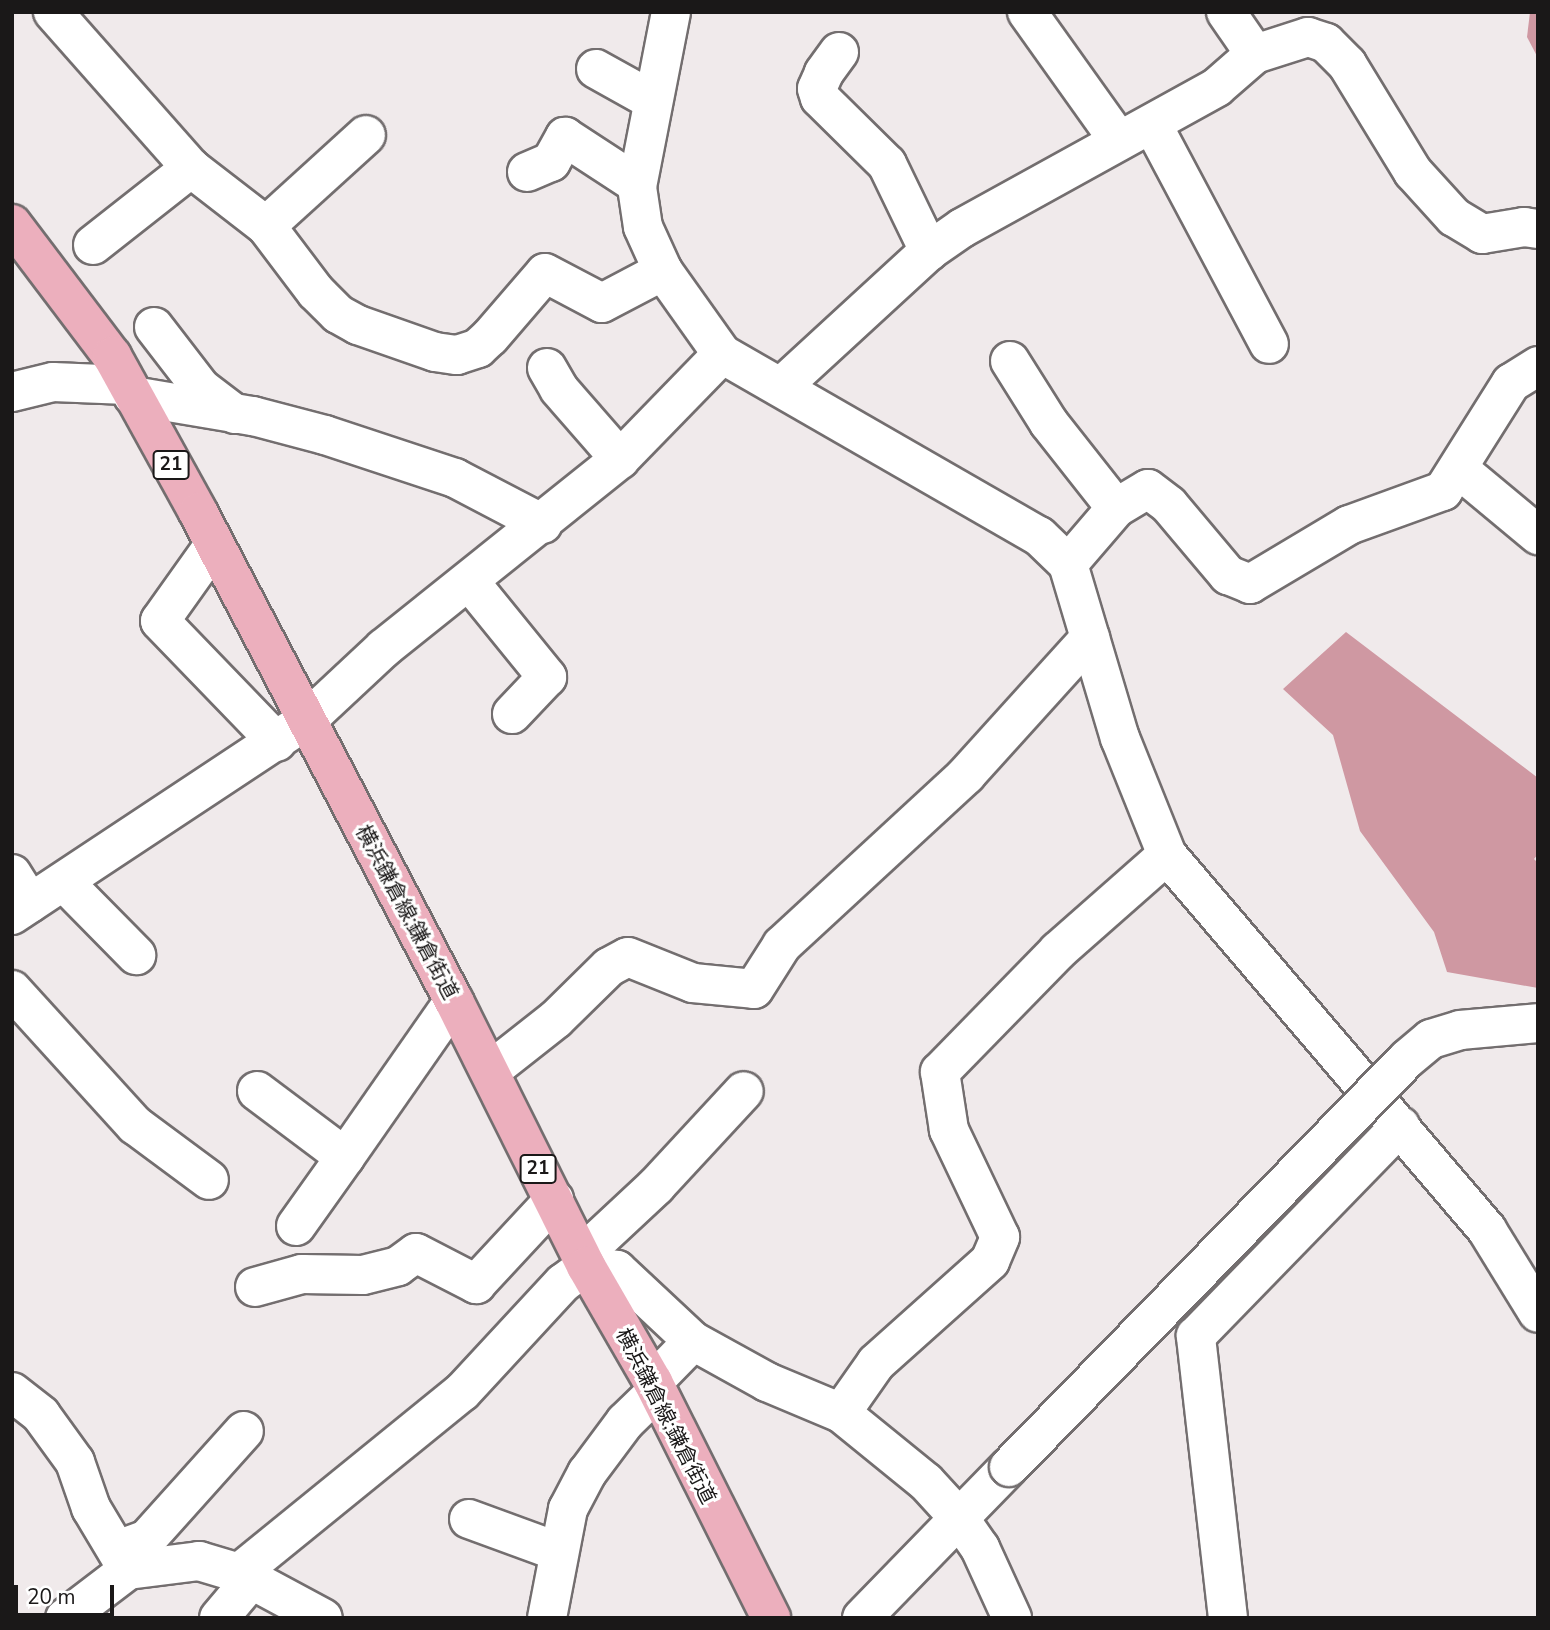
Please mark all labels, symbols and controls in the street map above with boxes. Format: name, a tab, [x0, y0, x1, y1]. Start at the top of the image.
road number: 21	[152, 450, 190, 480]
street label: 横浜鎌倉線;鎌倉街道	[350, 821, 464, 1003]
road number: 21	[519, 1154, 557, 1184]
street label: 横浜鎌倉線;鎌倉街道	[611, 1324, 721, 1508]
scale bar	[18, 1570, 117, 1614]
text: 20 m	[27, 1583, 76, 1611]

